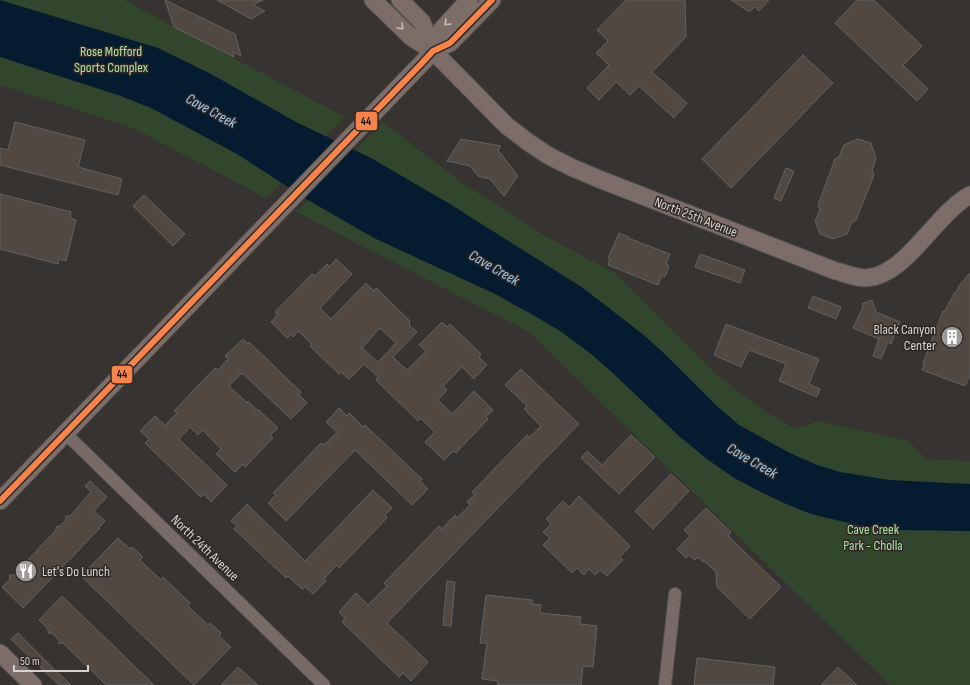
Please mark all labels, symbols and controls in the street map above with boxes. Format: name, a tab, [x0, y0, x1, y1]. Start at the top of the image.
one-way arrow	[445, 18, 452, 26]
one-way arrow	[396, 22, 404, 30]
park label: Rose Mofford Sports Complex	[74, 43, 149, 76]
water label: Cave Creek	[182, 89, 240, 133]
line badge: 44	[355, 111, 378, 131]
text: 44	[361, 115, 371, 128]
street label: North 25th Avenue	[652, 193, 740, 241]
water label: Cave Creek	[465, 246, 523, 290]
place label: Black Canyon Center	[874, 321, 936, 354]
building icon: Black Canyon Center	[939, 324, 965, 350]
line badge: 44	[111, 365, 133, 384]
text: 44	[117, 368, 127, 381]
water label: Cave Creek	[723, 439, 781, 483]
street label: North 24th Avenue	[167, 511, 243, 585]
park label: Cave Creek Park - Cholla	[843, 521, 903, 554]
restaurant icon: Let's Do Lunch	[13, 558, 39, 584]
place label: Let's Do Lunch	[42, 563, 110, 580]
scale bar	[14, 647, 88, 673]
text: 50 m	[20, 654, 40, 669]

